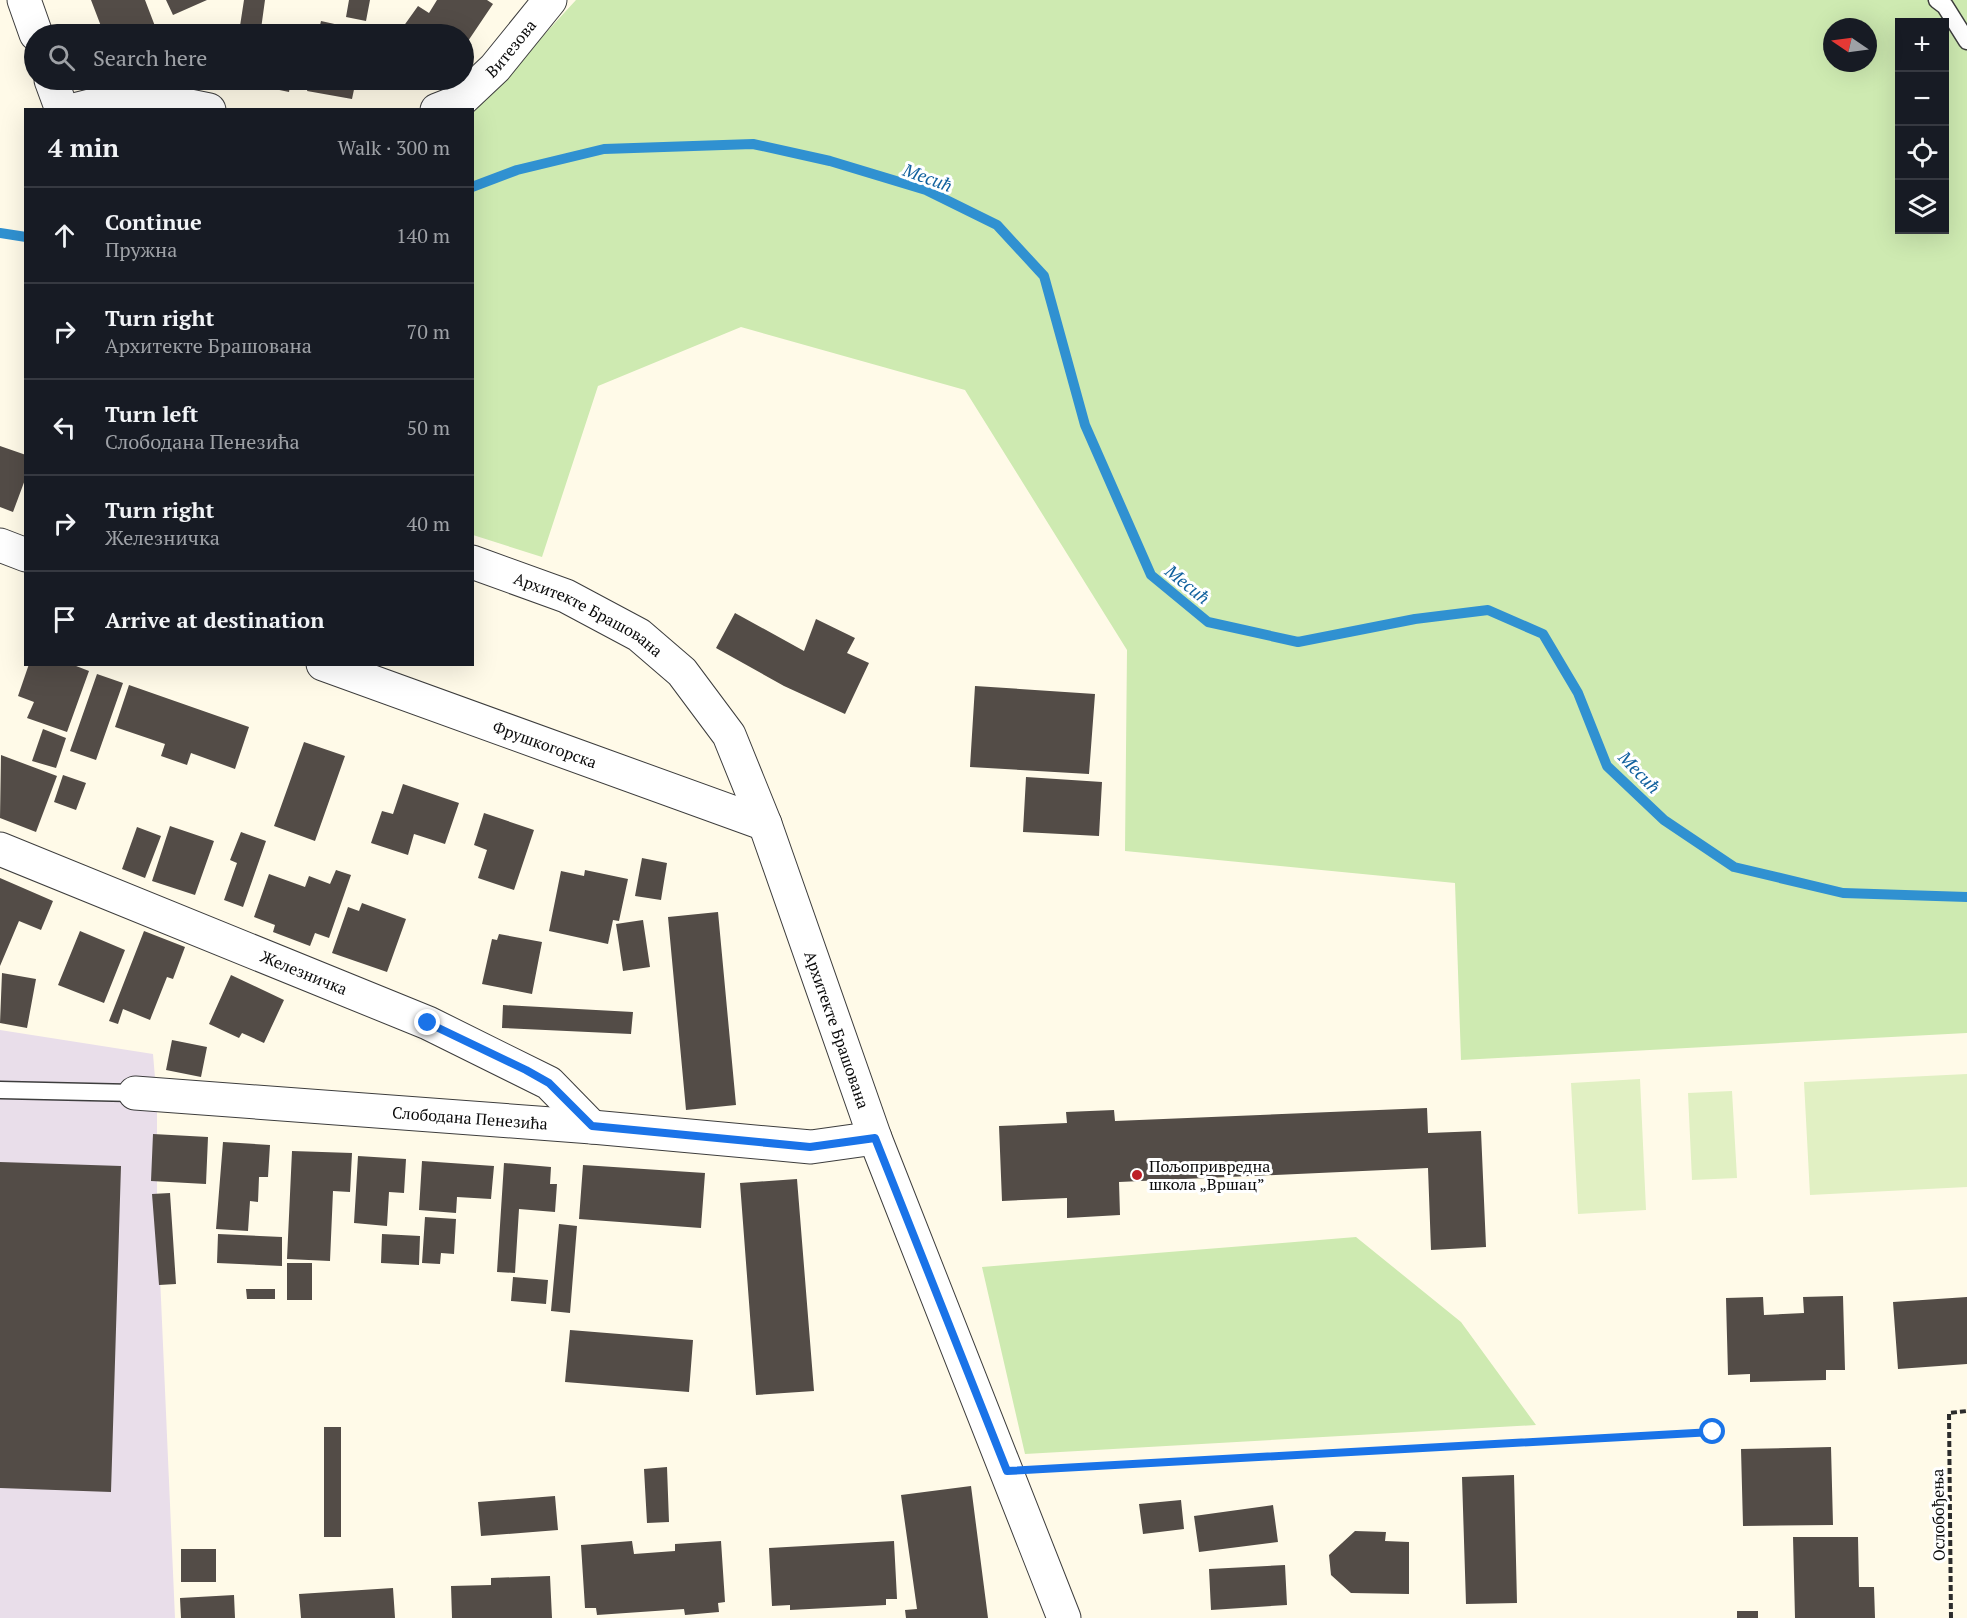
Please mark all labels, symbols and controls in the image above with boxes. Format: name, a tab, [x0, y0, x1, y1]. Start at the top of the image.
street label: Витезова	[481, 15, 541, 82]
north arrow	[1823, 18, 1877, 72]
map controls	[1895, 18, 1949, 234]
button: +	[1895, 18, 1949, 72]
search box	[24, 24, 474, 90]
icon: search	[45, 41, 78, 74]
text: Search here	[93, 43, 207, 72]
button: −	[1895, 72, 1949, 126]
button: locate	[1895, 126, 1949, 180]
text: 4 min	[48, 130, 119, 164]
text: Walk · 300 m	[338, 134, 450, 161]
water label: Месић	[899, 157, 956, 197]
button: layers	[1895, 180, 1949, 234]
text: Continue	[105, 207, 202, 236]
icon: ahead	[48, 219, 81, 252]
text: 140 m	[396, 222, 450, 249]
text: Пружна	[105, 236, 177, 263]
text: Turn right	[105, 303, 214, 332]
icon: right	[48, 315, 81, 348]
text: 70 m	[407, 318, 450, 345]
text: Архитекте Брашована	[105, 332, 312, 359]
text: Turn left	[105, 399, 198, 428]
icon: left	[48, 411, 81, 444]
text: 50 m	[407, 414, 450, 441]
text: Слободана Пенезића	[105, 428, 300, 455]
text: Turn right	[105, 495, 214, 524]
icon: right	[48, 507, 81, 540]
text: 40 m	[407, 510, 450, 537]
text: Железничка	[105, 524, 220, 551]
water label: Месић	[1160, 558, 1215, 609]
street label: Архитекте Брашована	[511, 567, 667, 662]
icon: arrive	[48, 603, 81, 636]
text: Arrive at destination	[105, 605, 324, 634]
street label: Фрушкогорска	[490, 715, 600, 773]
water label: Месић	[1613, 745, 1666, 799]
street label: Железничка	[257, 945, 351, 1000]
street label: Архитекте Брашована	[799, 948, 875, 1111]
route end	[414, 1009, 440, 1035]
street label: Слободана Пенезића	[392, 1101, 549, 1135]
place label: Пољопривредна школа „Вршац”	[1149, 1155, 1270, 1195]
marker: Пољопривредна школа „Вршац”	[1130, 1168, 1144, 1182]
route start	[1699, 1418, 1725, 1444]
street label: Ослобођења	[1926, 1469, 1950, 1561]

